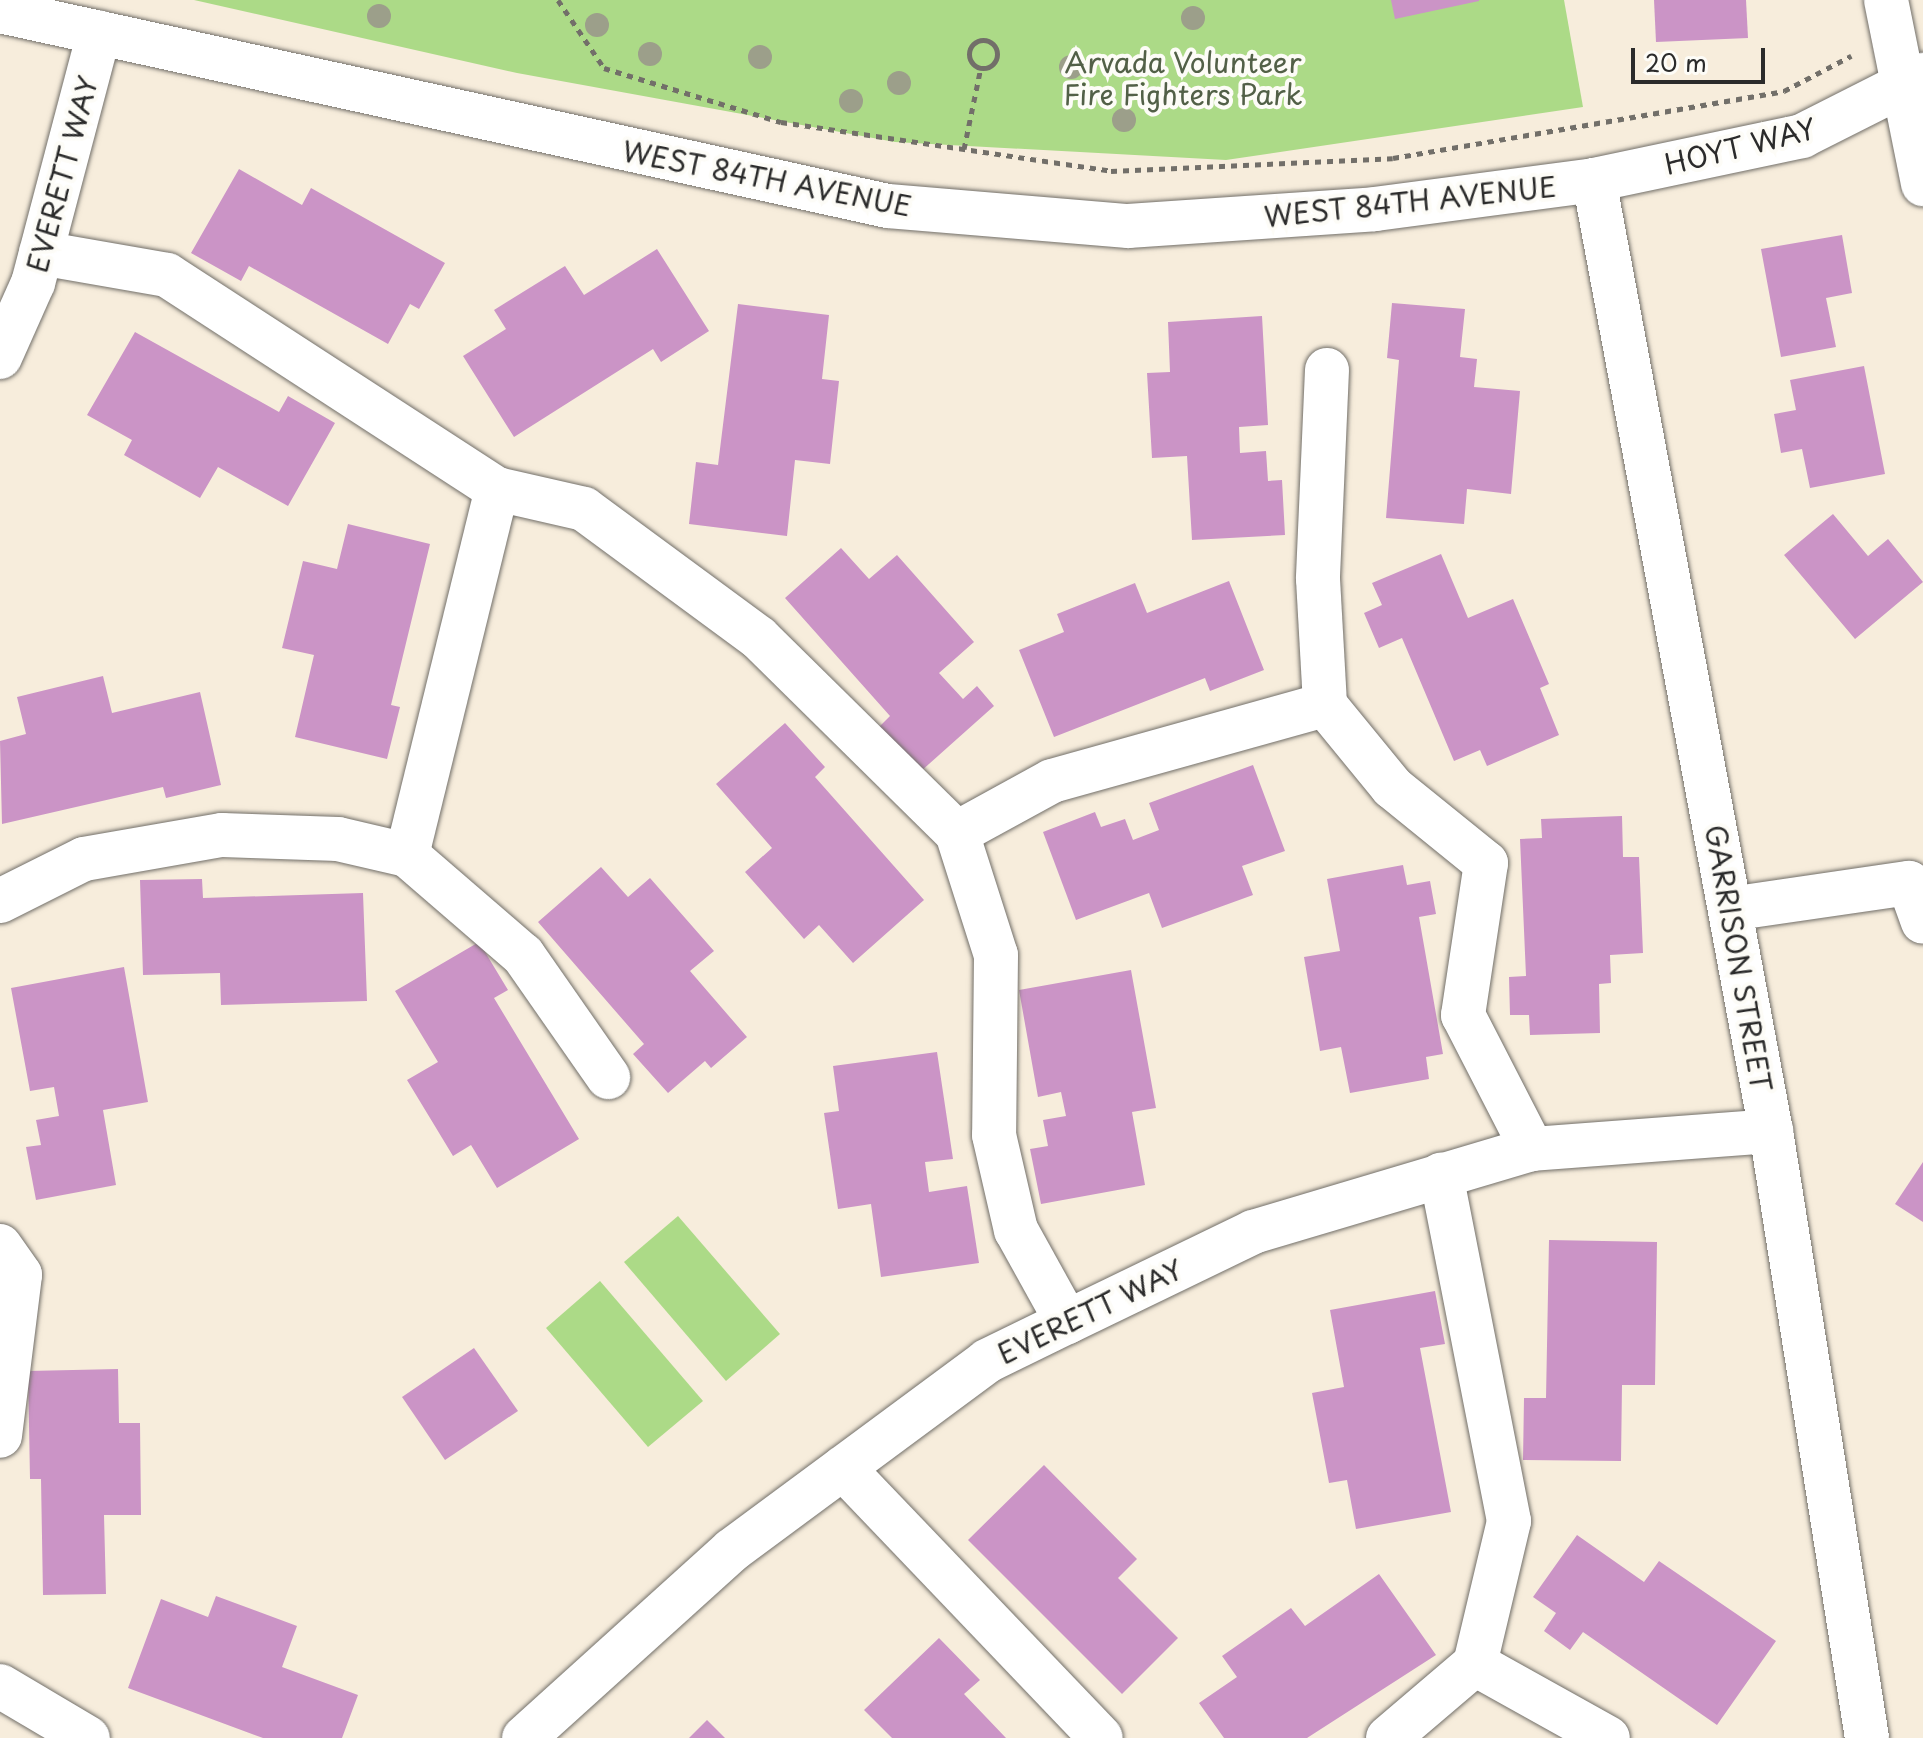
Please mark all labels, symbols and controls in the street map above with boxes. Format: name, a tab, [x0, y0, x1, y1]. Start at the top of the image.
scale bar	[1635, 32, 1769, 82]
text: 20 m	[1645, 44, 1707, 80]
park label: Arvada Volunteer Fire Fighters Park	[1064, 45, 1302, 111]
street label: EVERETT WAY	[19, 71, 105, 277]
street label: HOYT WAY	[1661, 111, 1819, 181]
street label: WEST 84TH AVENUE	[620, 134, 914, 222]
street label: WEST 84TH AVENUE	[1262, 169, 1558, 233]
street label: GARRISON STREET	[1699, 821, 1779, 1095]
street label: EVERETT WAY	[991, 1251, 1189, 1371]

